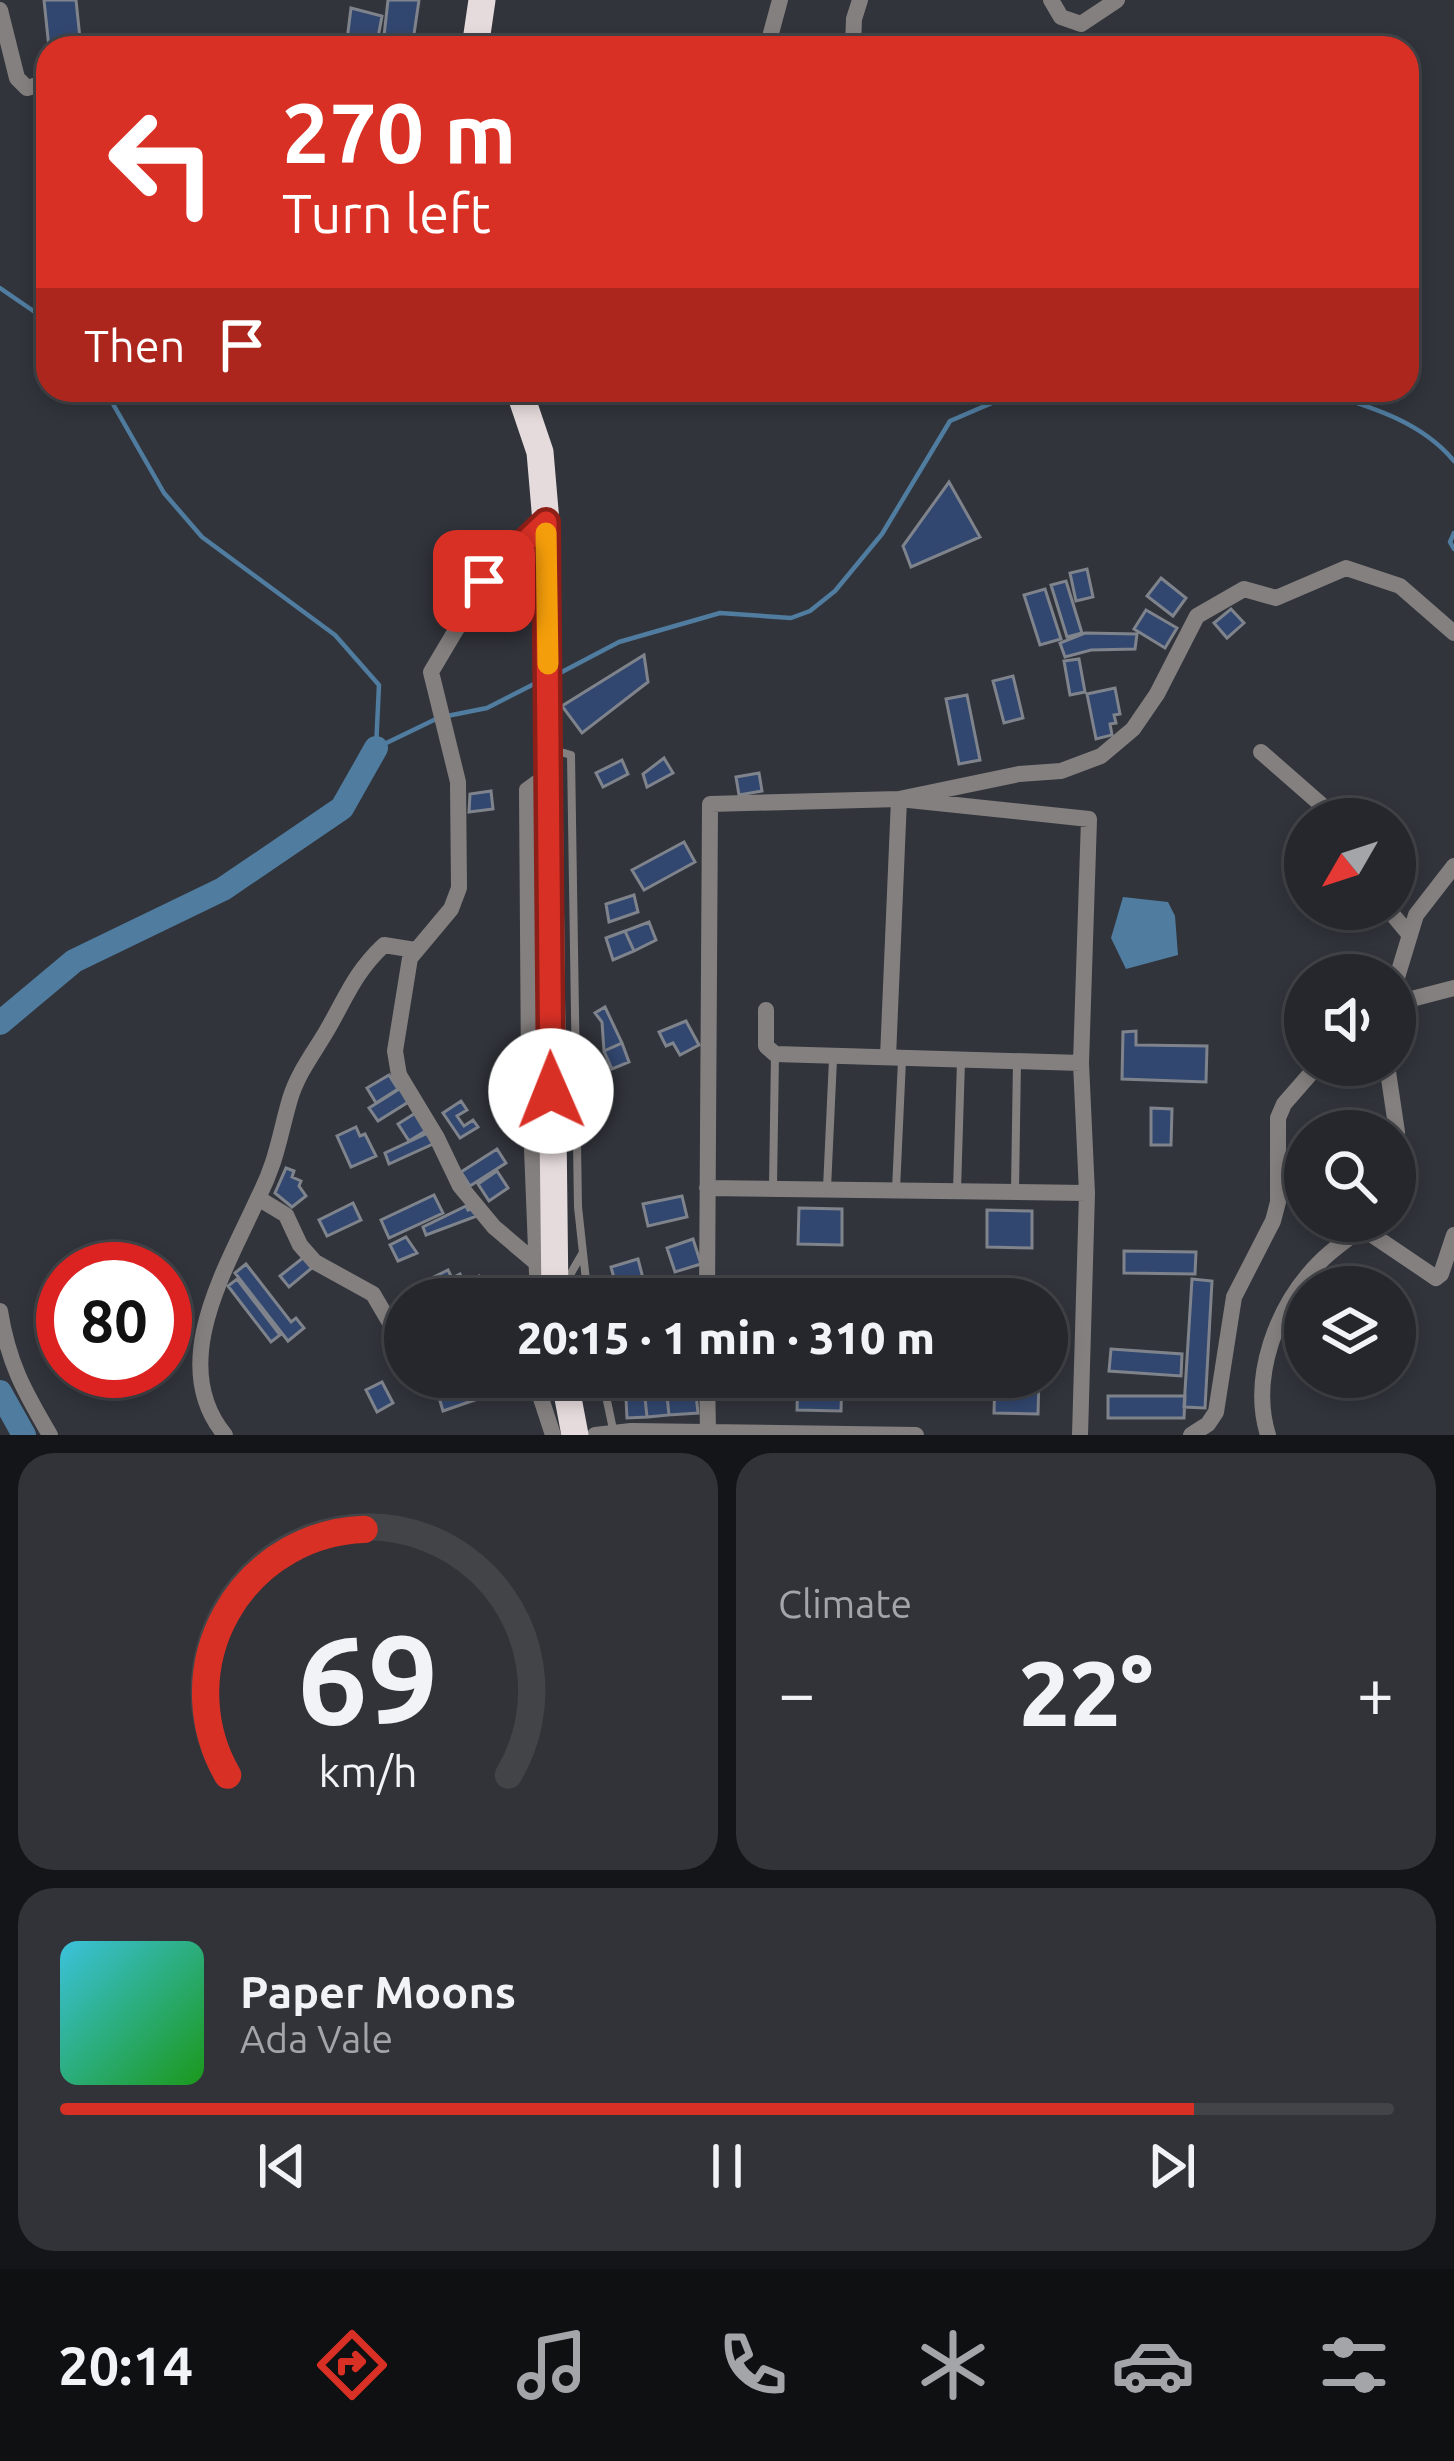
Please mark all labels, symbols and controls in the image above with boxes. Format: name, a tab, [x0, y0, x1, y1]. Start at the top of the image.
icon: left	[84, 84, 240, 240]
text: 270 m	[282, 85, 516, 179]
text: Turn left	[282, 183, 491, 243]
icon: arrive	[209, 312, 275, 378]
text: Then	[84, 320, 185, 371]
pin	[433, 530, 535, 632]
icon: arrive	[451, 548, 517, 614]
north arrow	[1284, 798, 1416, 930]
map controls	[1284, 798, 1416, 1398]
button: sound	[1284, 954, 1416, 1086]
position arrow	[488, 1028, 614, 1154]
button: search	[1284, 1110, 1416, 1242]
speed limit sign: 80	[36, 1242, 192, 1398]
button: layers	[1284, 1266, 1416, 1398]
text: 20:15 · 1 min · 310 m	[517, 1312, 935, 1363]
text: Climate	[778, 1582, 912, 1625]
text: 69	[298, 1608, 438, 1748]
text: 22°	[1019, 1642, 1153, 1743]
text: −	[778, 1655, 815, 1729]
text: +	[1357, 1655, 1394, 1729]
text: km/h	[318, 1746, 418, 1794]
text: Paper Moons	[240, 1966, 516, 2017]
text: Ada Vale	[240, 2017, 393, 2060]
icon: previous	[249, 2133, 315, 2199]
icon: pause	[694, 2133, 760, 2199]
icon: next	[1139, 2133, 1205, 2199]
icon: directions	[310, 2323, 394, 2407]
icon: music	[510, 2323, 594, 2407]
icon: phone	[711, 2323, 795, 2407]
icon: climate	[911, 2323, 995, 2407]
icon: car	[1111, 2323, 1195, 2407]
icon: filters	[1312, 2323, 1396, 2407]
text: 20:14	[58, 2335, 193, 2395]

